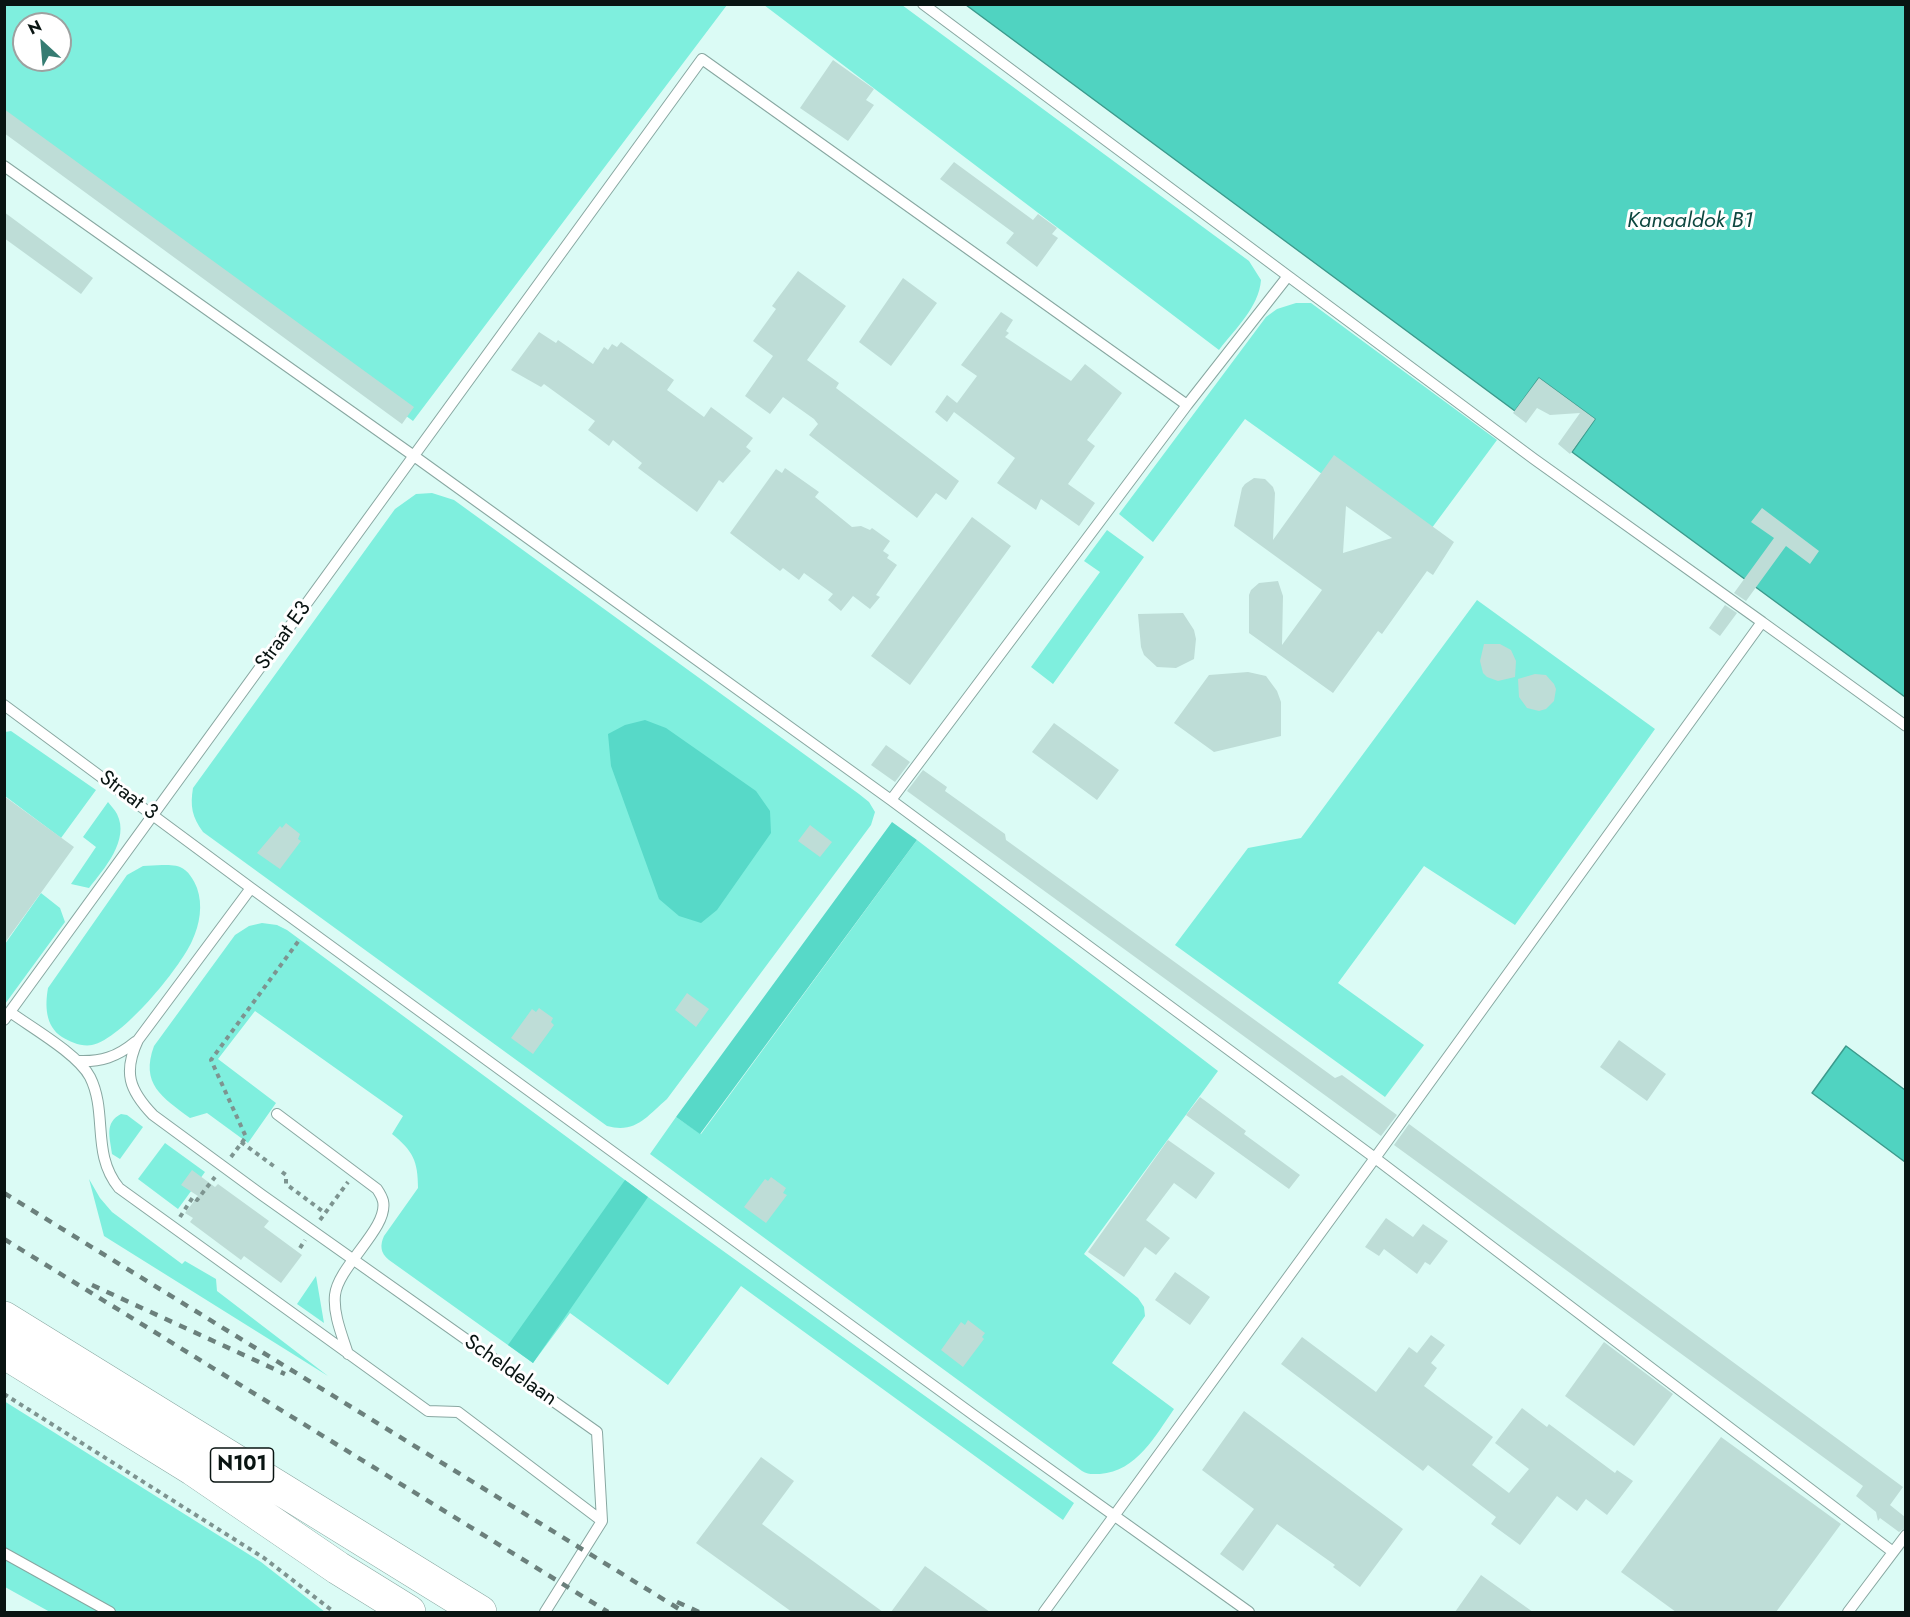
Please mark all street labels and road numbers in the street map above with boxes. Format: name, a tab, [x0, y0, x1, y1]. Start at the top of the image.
street label: Straat E3	[251, 597, 317, 675]
street label: Straat 3	[94, 766, 162, 826]
street label: Scheldelaan	[459, 1330, 561, 1412]
road number: N101	[210, 1448, 274, 1482]

